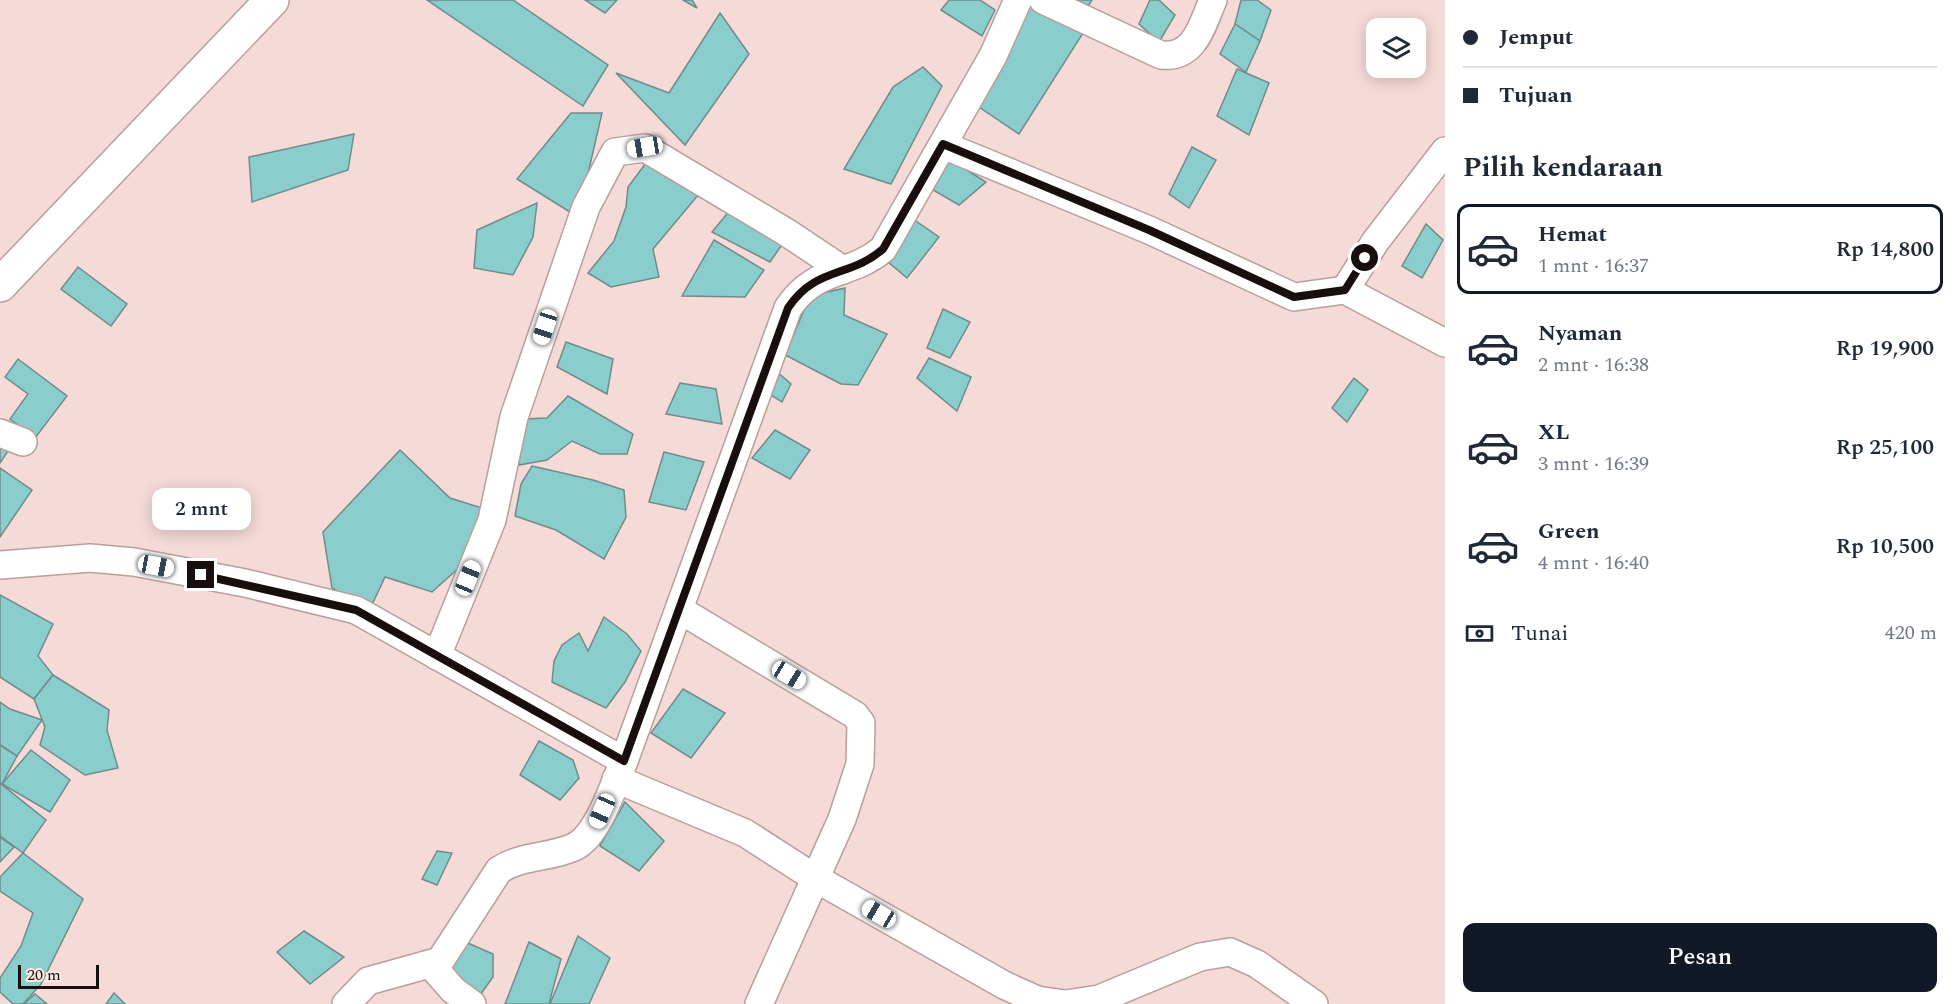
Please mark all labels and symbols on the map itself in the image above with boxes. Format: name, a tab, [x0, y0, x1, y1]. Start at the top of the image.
car	[626, 135, 664, 159]
route start	[1351, 244, 1378, 271]
car	[531, 307, 559, 347]
callout: 2 mnt	[152, 488, 250, 530]
car	[137, 554, 175, 578]
car	[453, 558, 483, 598]
route end	[187, 561, 214, 588]
car	[769, 658, 809, 692]
car	[586, 791, 618, 831]
car	[859, 897, 899, 931]
scale bar	[18, 962, 99, 990]

